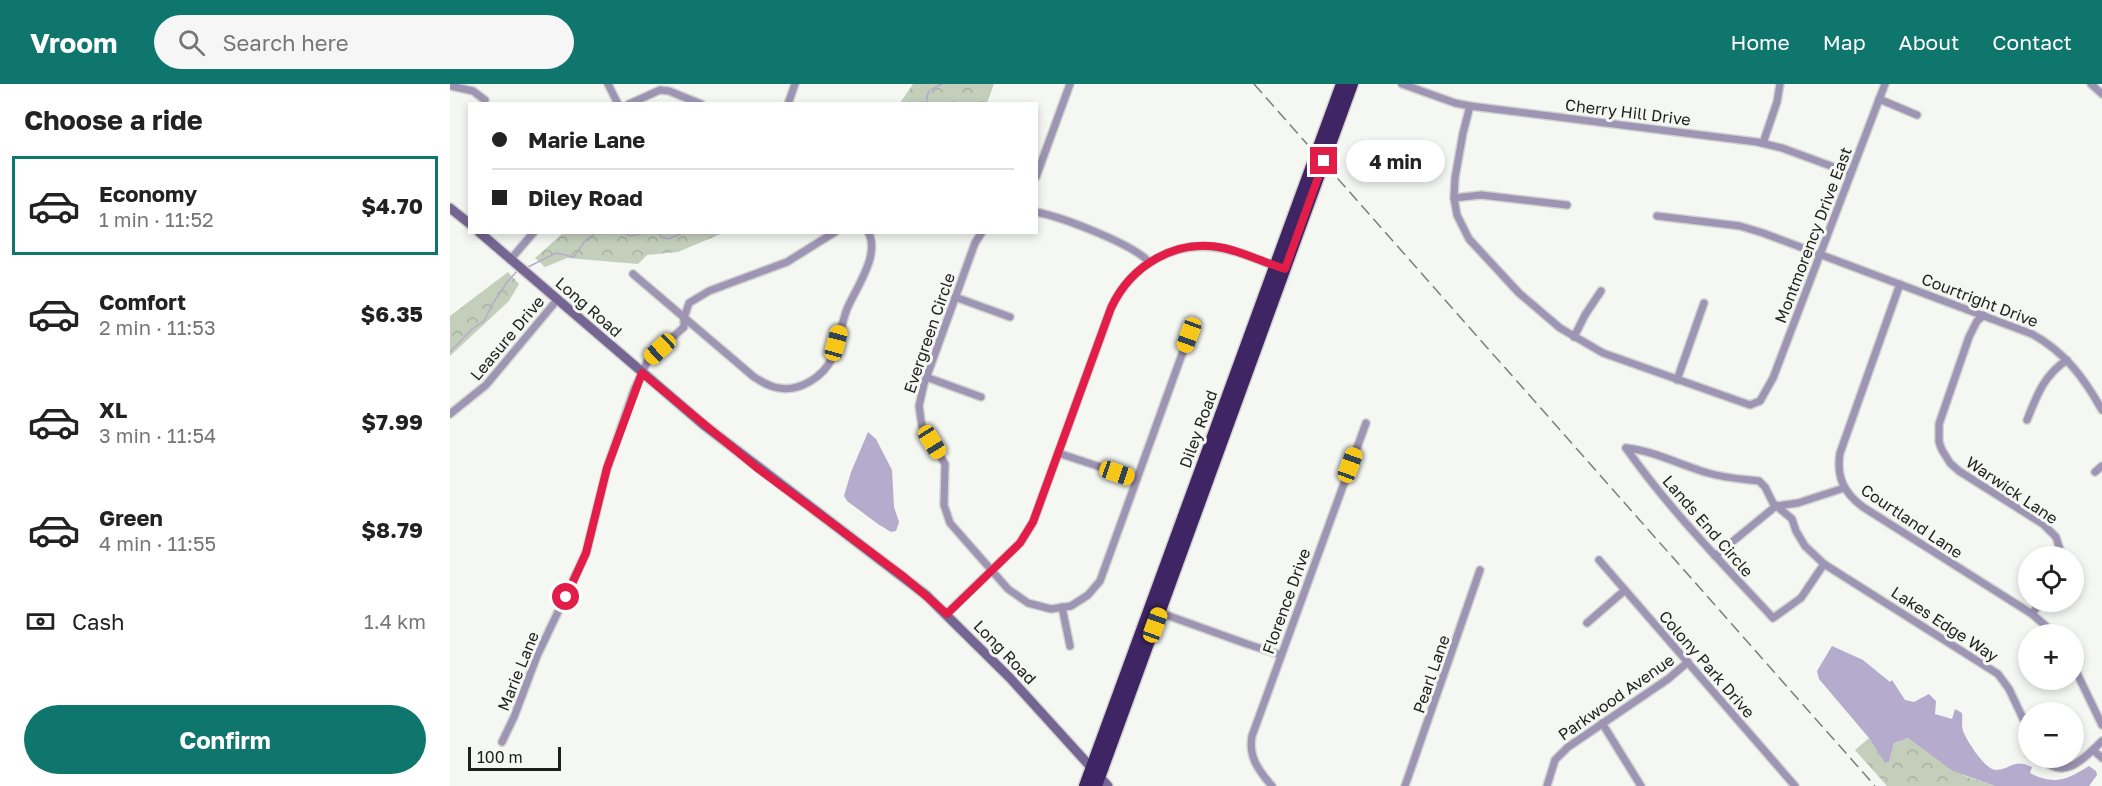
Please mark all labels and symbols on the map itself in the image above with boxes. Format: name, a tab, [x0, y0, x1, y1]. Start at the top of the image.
street label: Cherry Hill Drive	[1564, 94, 1692, 130]
callout: 4 min	[1345, 140, 1444, 182]
street label: Montmorency Drive East	[1770, 144, 1856, 326]
route end	[1310, 147, 1337, 174]
street label: Courtright Drive	[1919, 269, 2041, 331]
street label: Evergreen Circle	[899, 270, 959, 396]
street label: Long Road	[552, 273, 626, 341]
street label: Leasure Drive	[466, 292, 548, 384]
car	[1174, 315, 1204, 355]
car	[823, 323, 849, 363]
car	[641, 330, 679, 368]
street label: Diley Road	[1175, 387, 1221, 471]
car	[915, 422, 949, 462]
car	[1335, 445, 1365, 485]
street label: Warwick Lane	[1962, 452, 2062, 528]
car	[1097, 459, 1137, 487]
street label: Lands End Circle	[1658, 471, 1758, 581]
street label: Courtland Lane	[1857, 480, 1967, 562]
street label: Florence Drive	[1258, 545, 1314, 657]
street label: Lakes Edge Way	[1888, 582, 2002, 666]
route start	[552, 583, 579, 610]
car	[1140, 605, 1170, 645]
street label: Colony Park Drive	[1655, 606, 1759, 722]
street label: Long Road	[970, 616, 1040, 688]
street label: Marie Lane	[493, 628, 543, 714]
street label: Pearl Lane	[1408, 632, 1454, 716]
street label: Parkwood Avenue	[1554, 649, 1678, 745]
scale bar	[468, 744, 561, 772]

